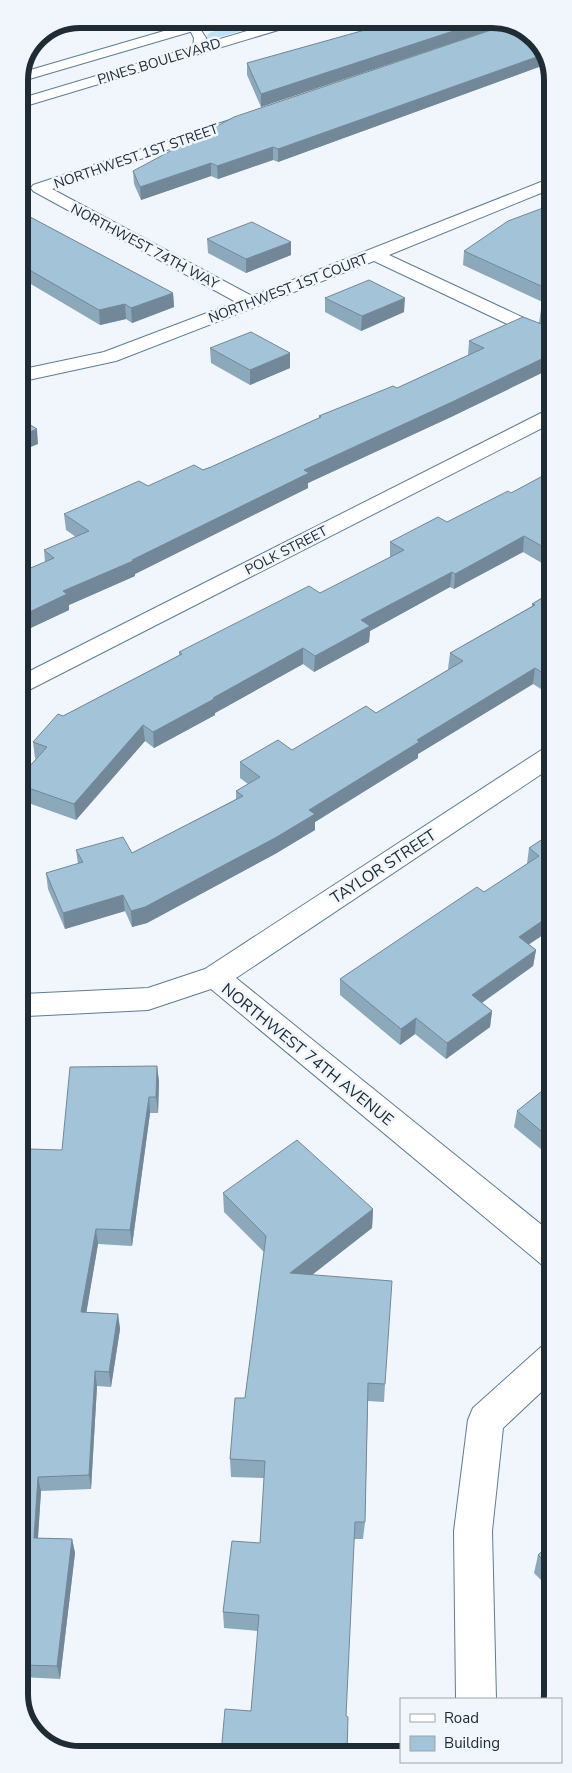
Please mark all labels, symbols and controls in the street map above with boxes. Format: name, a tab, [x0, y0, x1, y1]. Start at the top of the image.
street label: PINES BOULEVARD	[95, 34, 223, 89]
street label: NORTHWEST 1ST STREET	[51, 119, 221, 194]
street label: NORTHWEST 74TH WAY	[68, 199, 223, 294]
street label: NORTHWEST 1ST COURT	[206, 249, 371, 328]
street label: POLK STREET	[242, 521, 331, 579]
street label: TAYLOR STREET	[326, 824, 441, 909]
street label: NORTHWEST 74TH AVENUE	[217, 978, 398, 1131]
legend	[400, 1698, 562, 1763]
text: Road	[444, 1708, 479, 1728]
text: Building	[444, 1733, 500, 1753]

